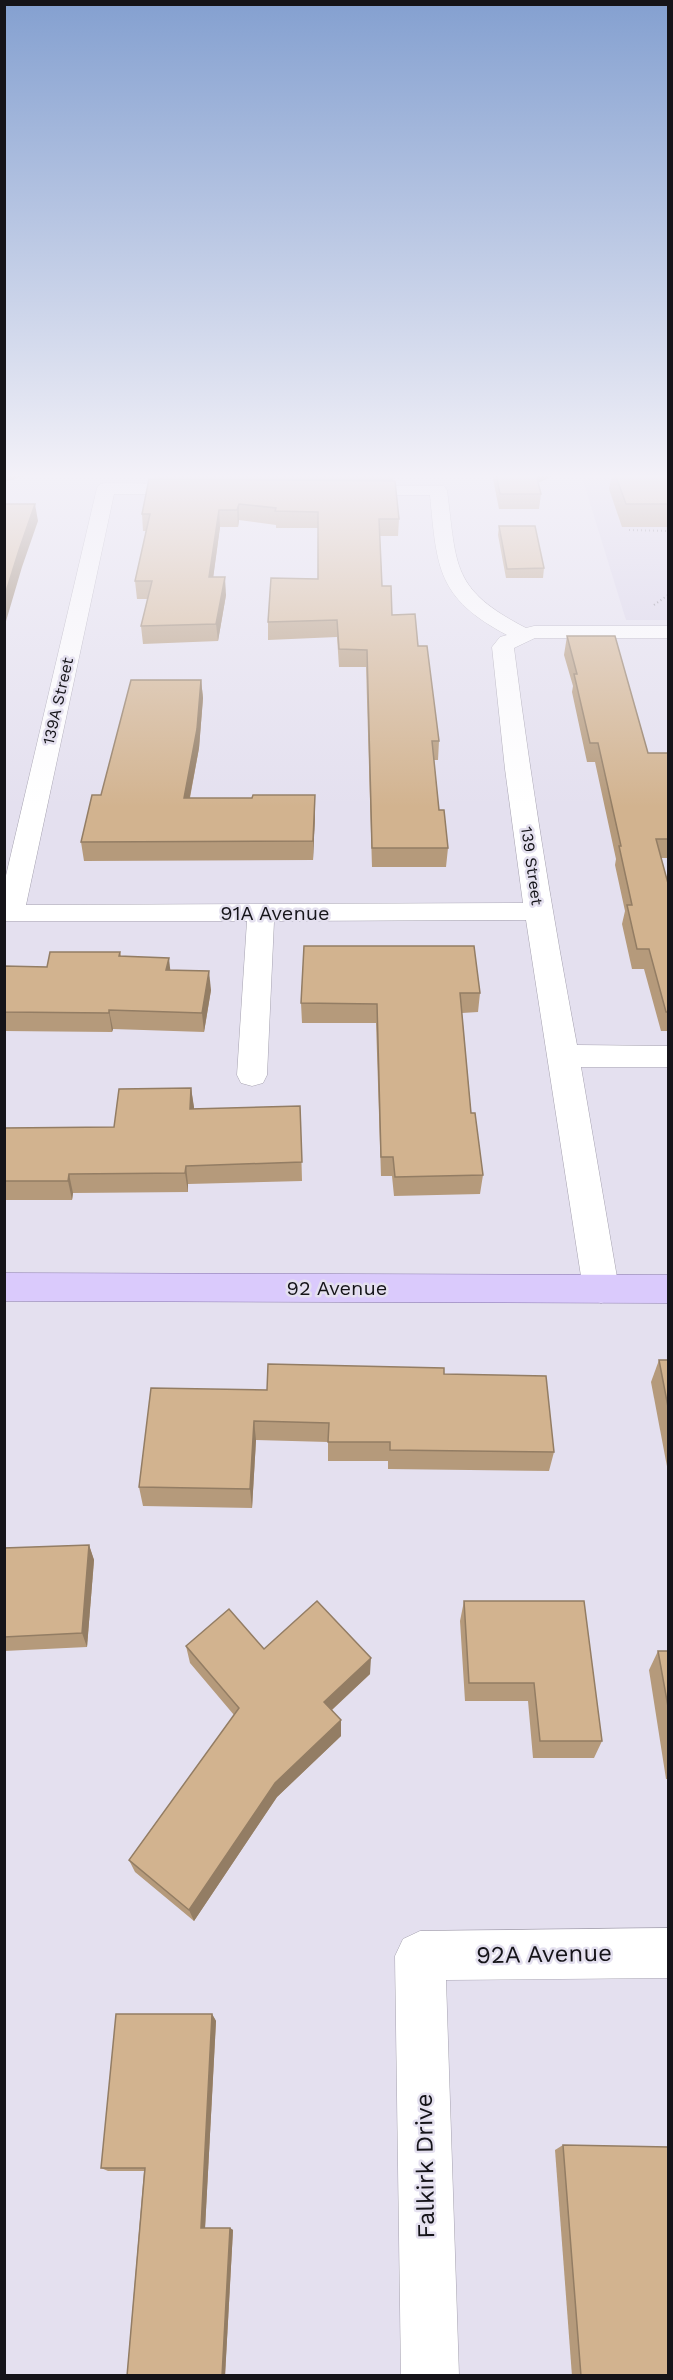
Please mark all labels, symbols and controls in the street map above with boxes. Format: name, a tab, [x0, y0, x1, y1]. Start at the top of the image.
street label: 139A Street	[39, 655, 77, 746]
street label: 139 Street	[517, 826, 547, 907]
street label: 91A Avenue	[220, 901, 330, 925]
street label: 92 Avenue	[287, 1276, 387, 1300]
street label: 92A Avenue	[476, 1939, 612, 1969]
street label: Falkirk Drive	[410, 2093, 440, 2239]

